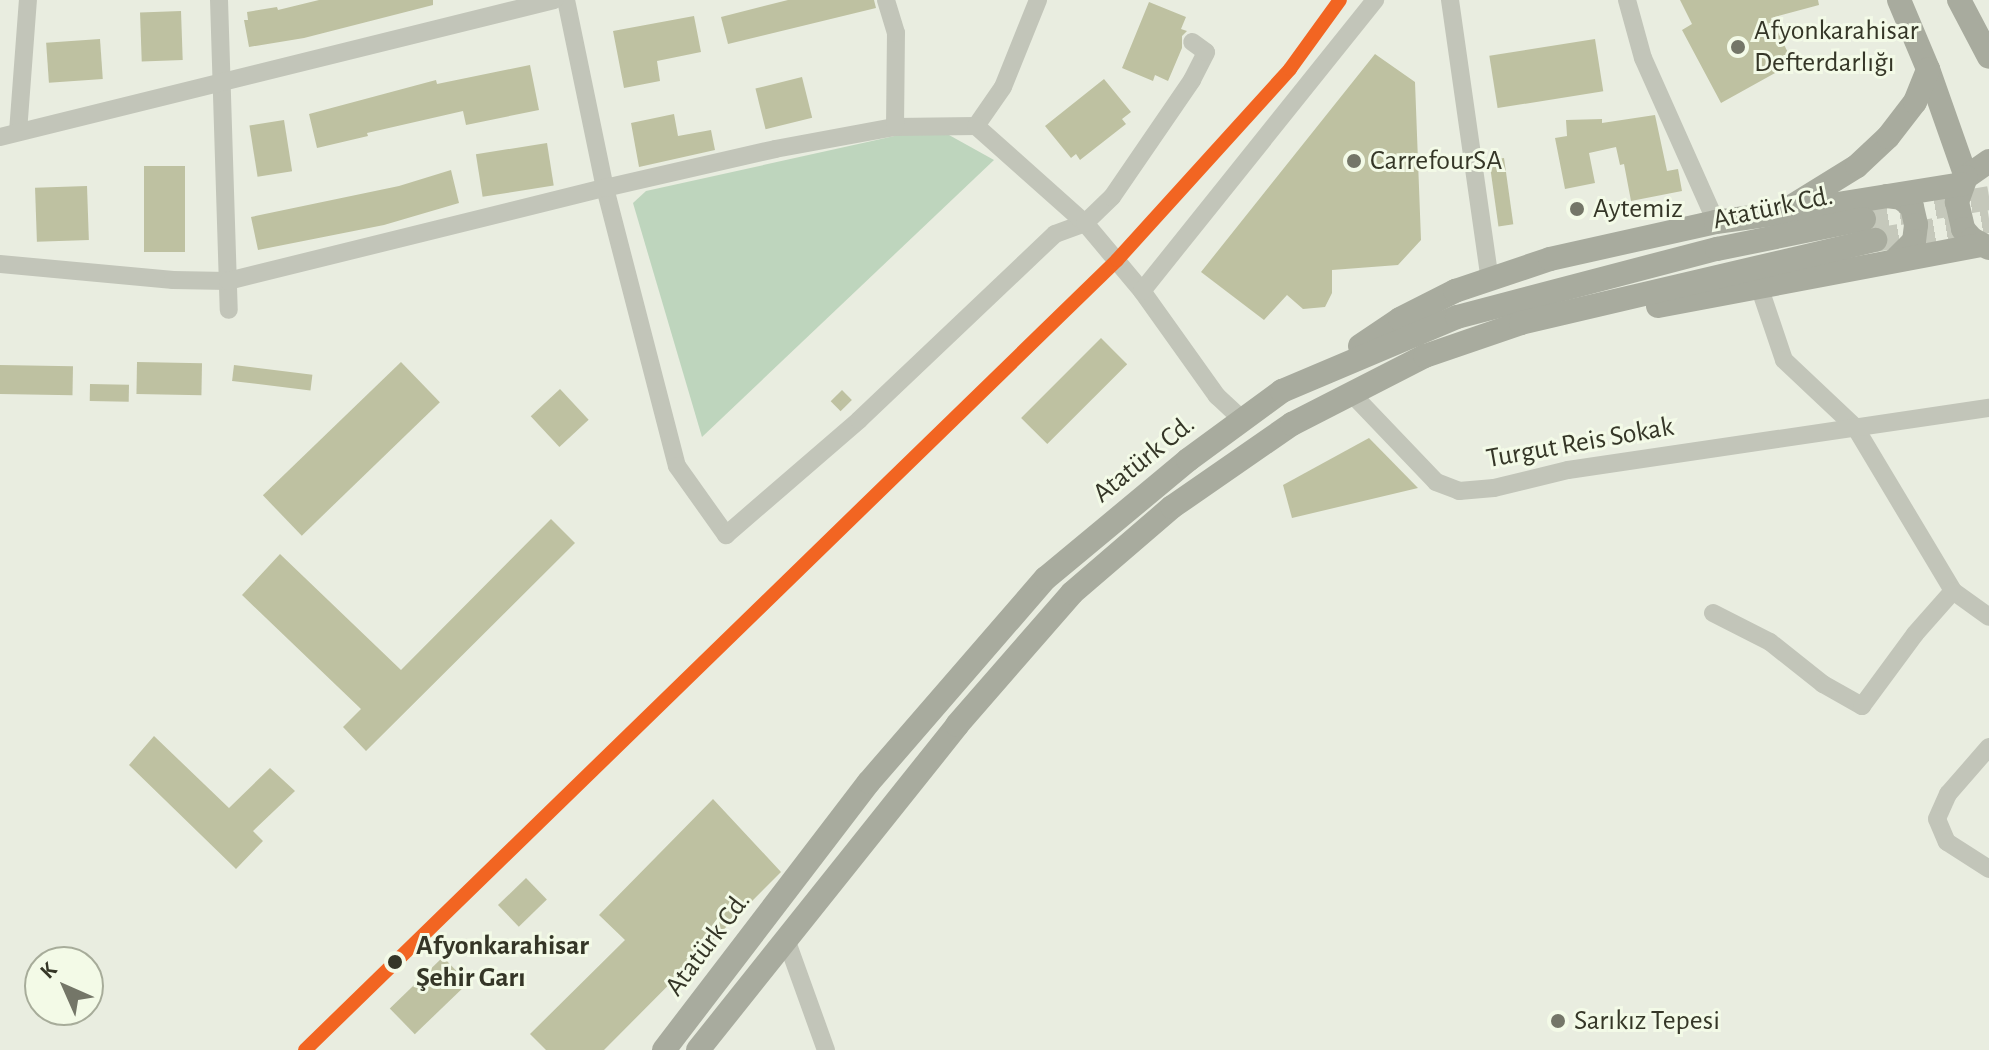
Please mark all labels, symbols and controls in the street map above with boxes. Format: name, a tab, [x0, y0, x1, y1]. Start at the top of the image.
place label: Afyonkarahisar Defterdarlığı	[1754, 14, 1919, 80]
marker: Afyonkarahisar Defterdarlığı	[1729, 38, 1747, 56]
place label: CarrefourSA	[1370, 144, 1502, 178]
marker: CarrefourSA	[1345, 152, 1363, 170]
street label: Atatürk Cd.	[1710, 179, 1836, 237]
place label: Aytemiz	[1593, 192, 1683, 226]
marker: Aytemiz	[1568, 200, 1586, 218]
street label: Atatürk Cd.	[1086, 408, 1202, 510]
street label: Turgut Reis Sokak	[1484, 410, 1676, 476]
street label: Atatürk Cd.	[658, 885, 758, 1003]
place label: Afyonkarahisar Şehir Garı	[416, 929, 589, 995]
north arrow	[24, 946, 104, 1026]
marker: Afyonkarahisar Şehir Garı	[381, 948, 409, 976]
text: K	[36, 958, 61, 983]
place label: Sarıkız Tepesi	[1574, 1004, 1720, 1038]
marker: Sarıkız Tepesi	[1549, 1012, 1567, 1030]

